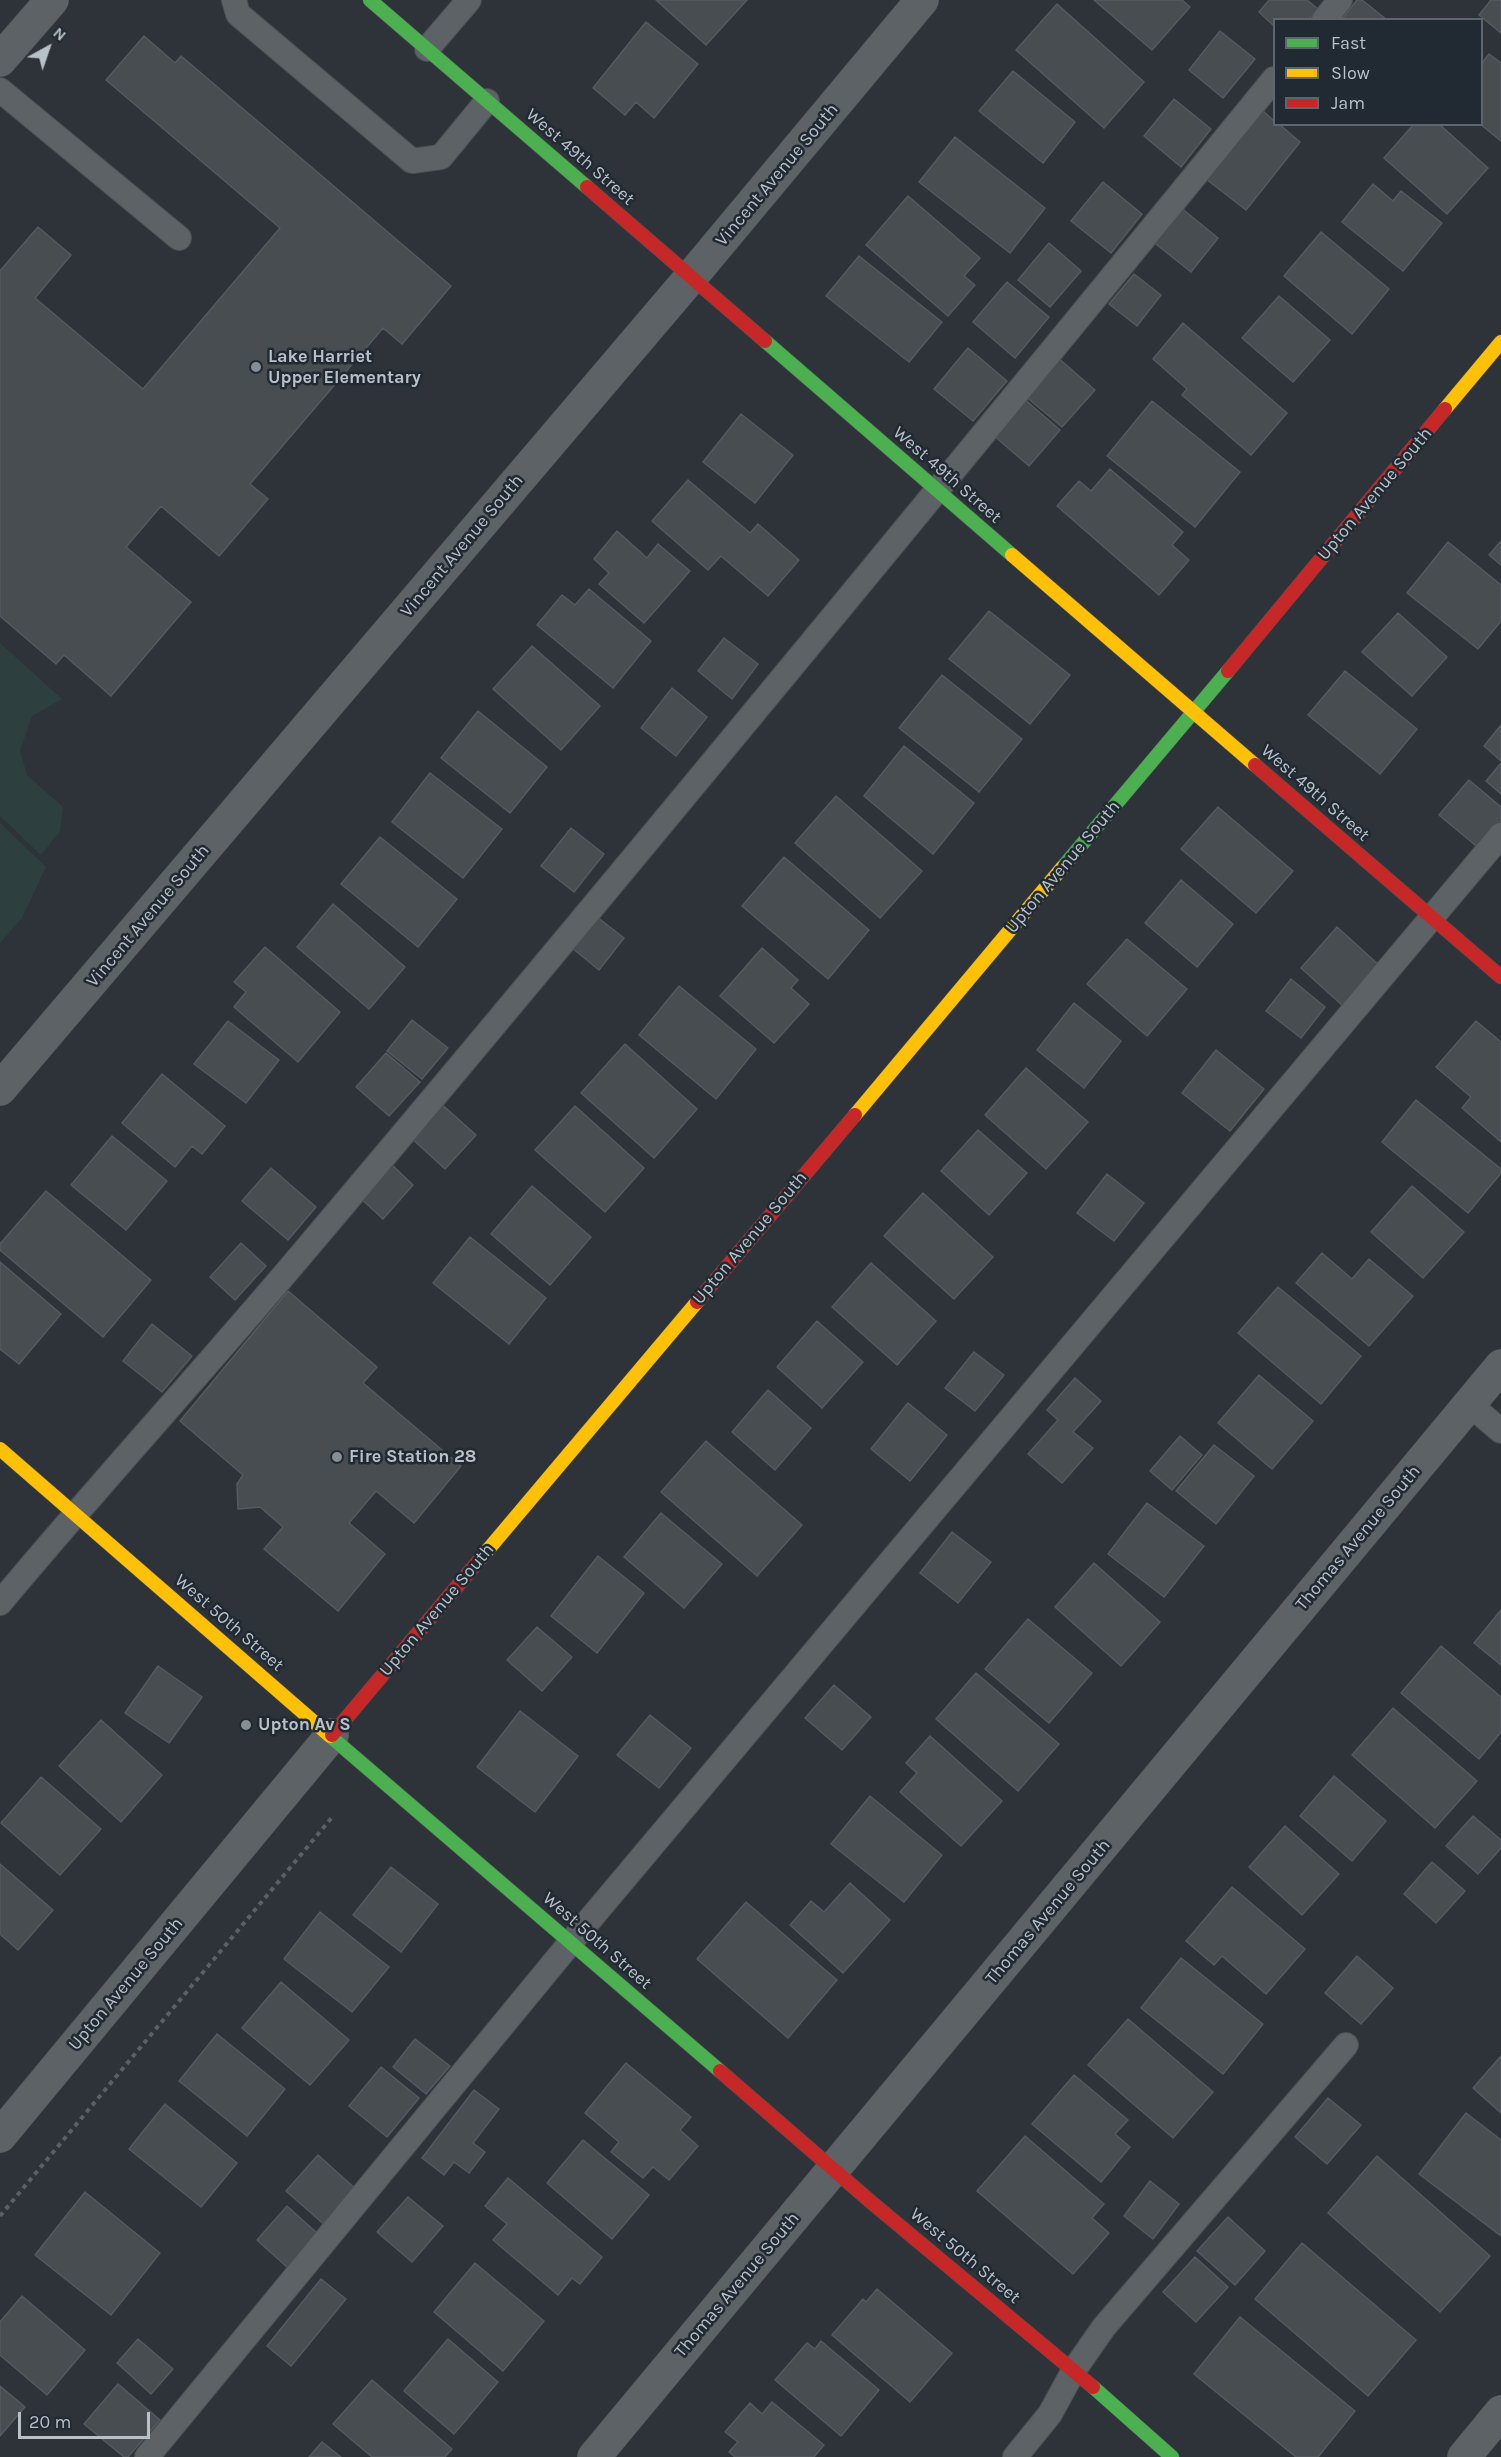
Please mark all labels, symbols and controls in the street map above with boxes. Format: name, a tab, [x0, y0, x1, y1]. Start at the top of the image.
north arrow	[18, 18, 78, 78]
legend	[1273, 18, 1483, 126]
text: N	[49, 23, 70, 45]
text: Fast	[1331, 32, 1366, 54]
text: Slow	[1331, 62, 1370, 84]
text: Jam	[1331, 92, 1365, 114]
street label: Vincent Avenue South	[711, 99, 843, 251]
street label: West 49th Street	[521, 104, 639, 210]
place label: Lake Harriet Upper Elementary	[268, 346, 421, 388]
marker: Lake Harriet Upper Elementary	[249, 360, 263, 374]
street label: West 49th Street	[888, 422, 1006, 528]
street label: Upton Avenue South	[1313, 423, 1437, 565]
street label: Vincent Avenue South	[396, 470, 528, 622]
street label: West 49th Street	[1256, 740, 1374, 846]
street label: Upton Avenue South	[1001, 796, 1125, 938]
street label: Vincent Avenue South	[82, 840, 214, 992]
street label: Upton Avenue South	[688, 1167, 812, 1309]
place label: Fire Station 28	[349, 1446, 476, 1468]
marker: Fire Station 28	[330, 1450, 344, 1464]
street label: Thomas Avenue South	[1291, 1461, 1425, 1615]
street label: Upton Avenue South	[375, 1539, 499, 1681]
street label: West 50th Street	[170, 1570, 288, 1676]
place label: Upton Av S	[258, 1714, 351, 1736]
marker: Upton Av S	[239, 1718, 253, 1732]
street label: Thomas Avenue South	[981, 1835, 1115, 1989]
street label: West 50th Street	[538, 1888, 656, 1994]
street label: Upton Avenue South	[64, 1913, 188, 2055]
street label: West 50th Street	[905, 2204, 1025, 2308]
street label: Thomas Avenue South	[670, 2208, 804, 2362]
scale bar	[21, 2400, 153, 2438]
text: 20 m	[29, 2411, 71, 2433]

